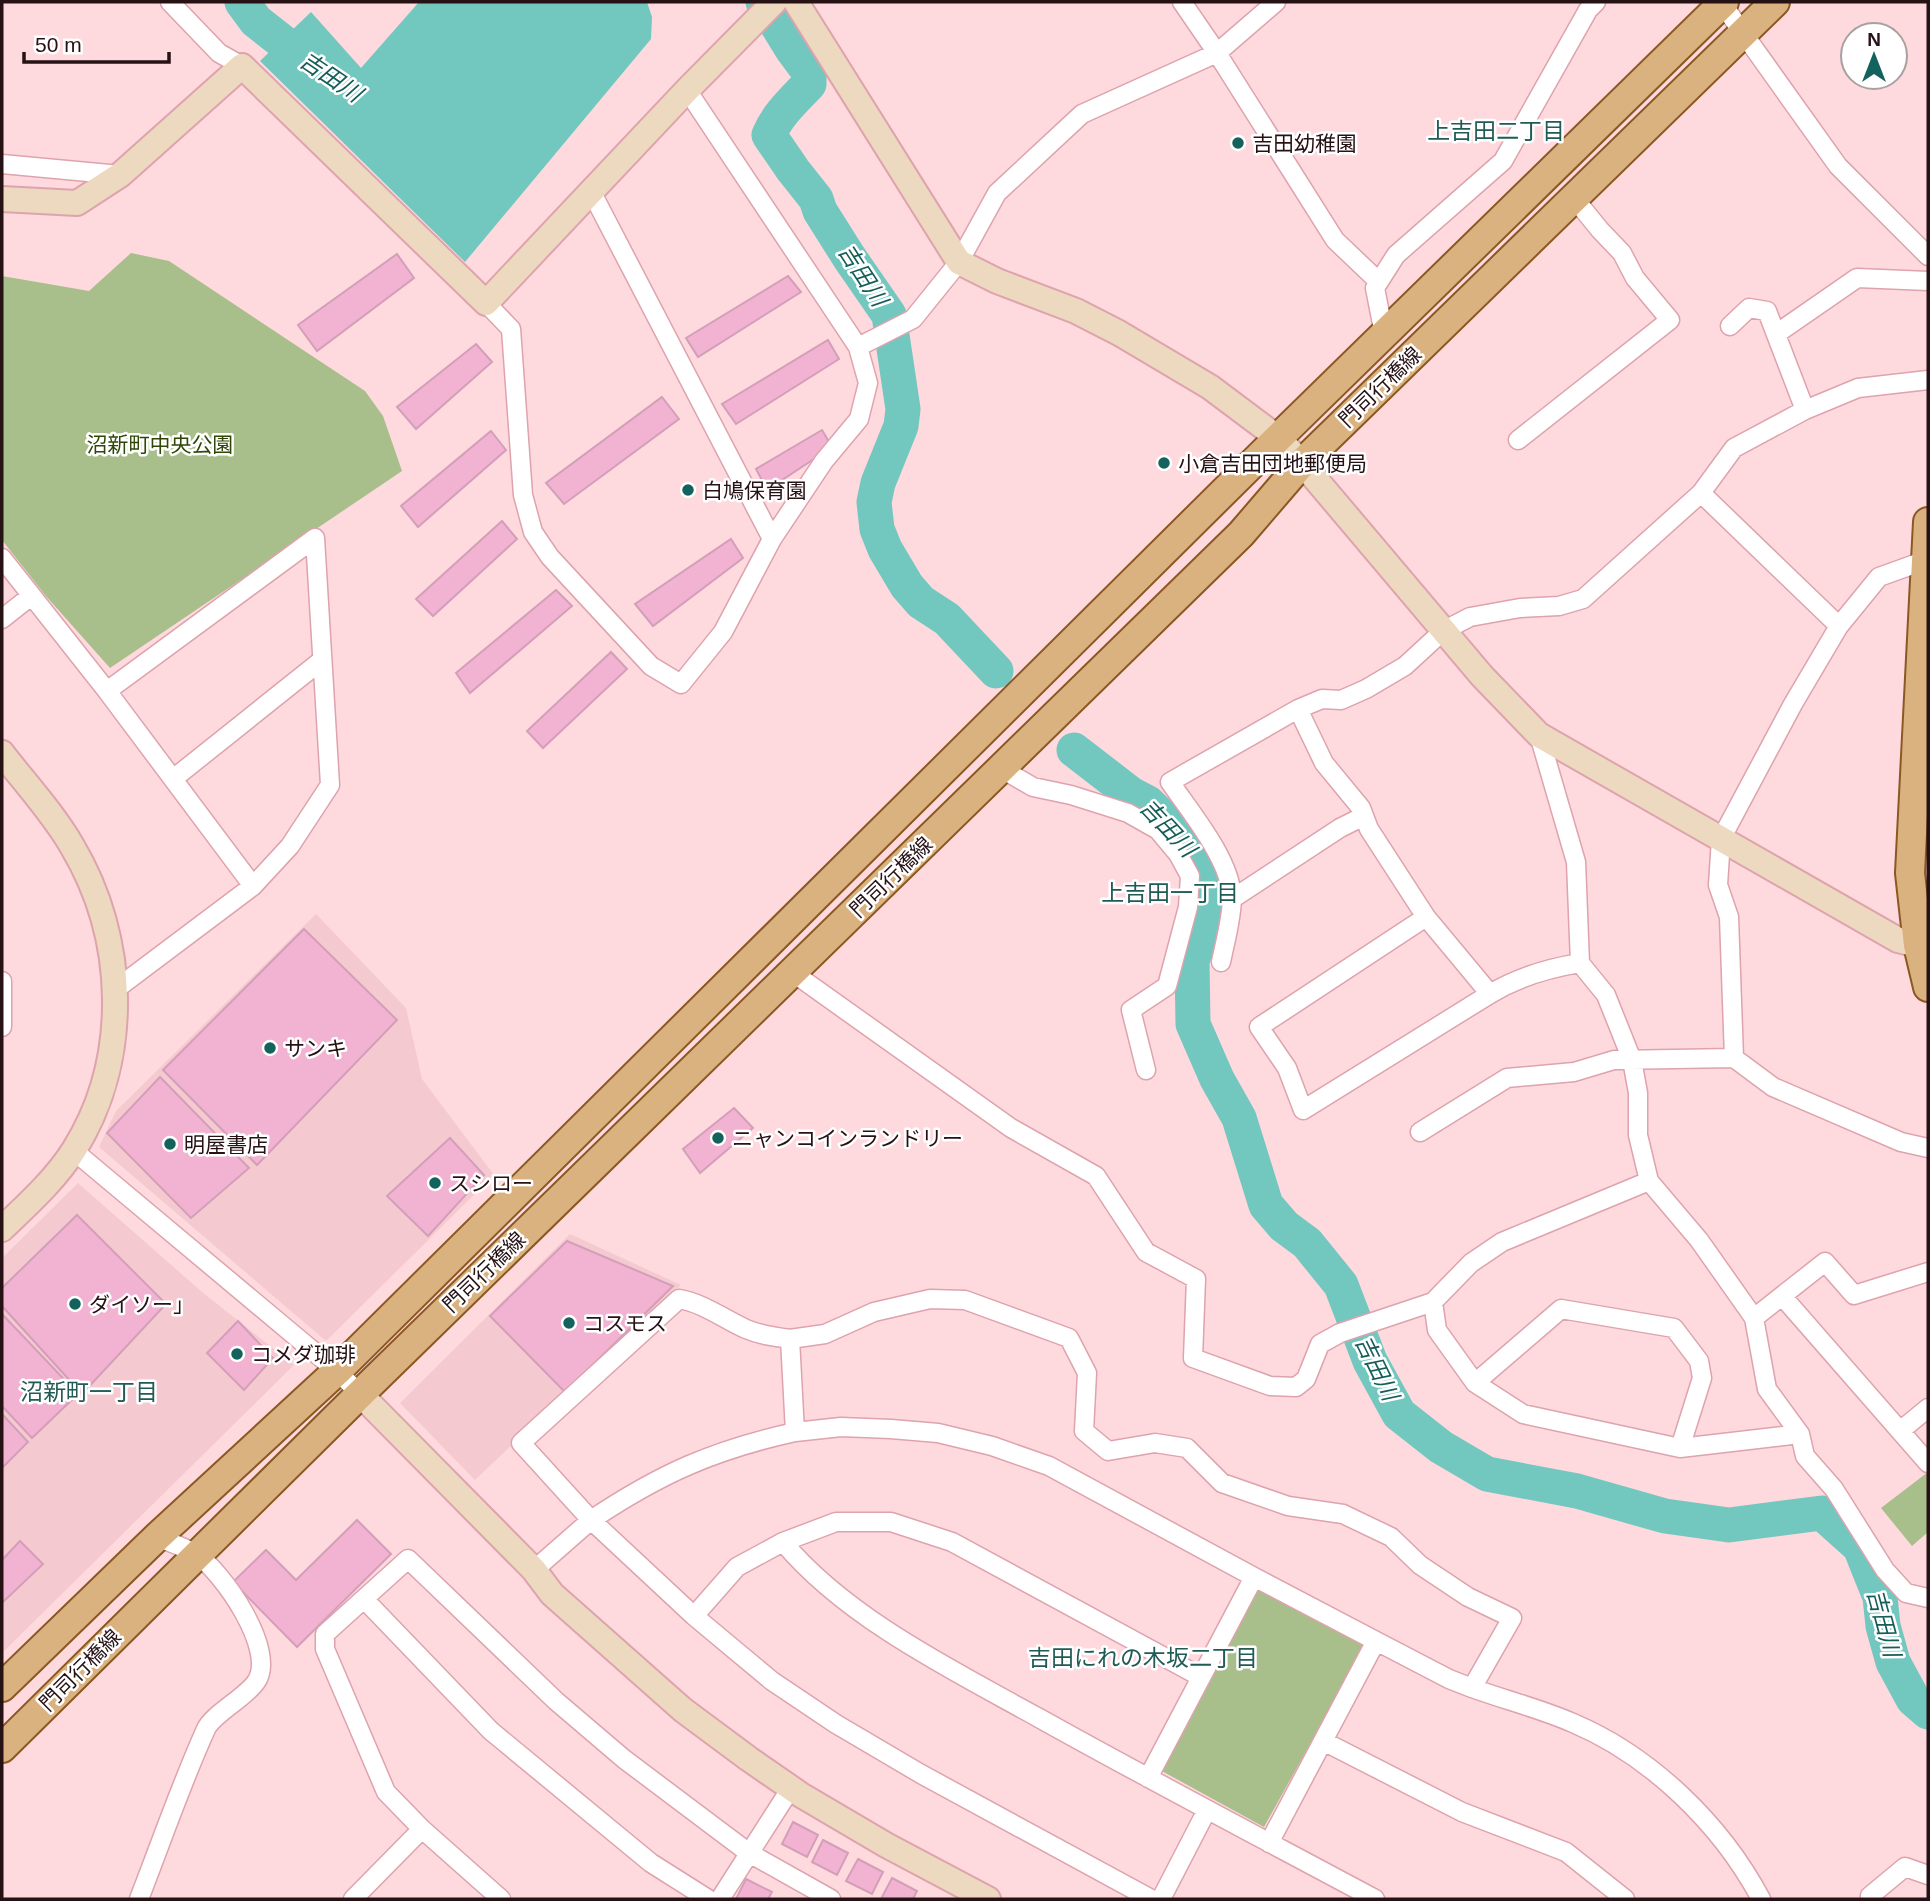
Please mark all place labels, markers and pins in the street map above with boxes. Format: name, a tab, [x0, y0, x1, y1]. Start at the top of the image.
place label: 吉田幼稚園	[1252, 132, 1357, 155]
marker: 吉田幼稚園	[1230, 135, 1246, 151]
place label: 小倉吉田団地郵便局	[1178, 452, 1367, 475]
marker: 小倉吉田団地郵便局	[1156, 455, 1172, 471]
place label: 白鳩保育園	[702, 479, 807, 502]
marker: 白鳩保育園	[680, 482, 696, 498]
place label: サンキ	[284, 1037, 347, 1060]
marker: サンキ	[262, 1040, 278, 1056]
place label: ニャンコインランドリー	[732, 1127, 963, 1150]
marker: ニャンコインランドリー	[710, 1130, 726, 1146]
place label: 明屋書店	[184, 1133, 268, 1156]
marker: 明屋書店	[162, 1136, 178, 1152]
place label: スシロー	[449, 1172, 533, 1195]
marker: スシロー	[427, 1175, 443, 1191]
place label: ダイソー」	[89, 1293, 194, 1316]
marker: ダイソー」	[67, 1296, 83, 1312]
place label: コスモス	[583, 1312, 667, 1335]
marker: コスモス	[561, 1315, 577, 1331]
place label: コメダ珈琲	[251, 1343, 356, 1366]
marker: コメダ珈琲	[229, 1346, 245, 1362]

